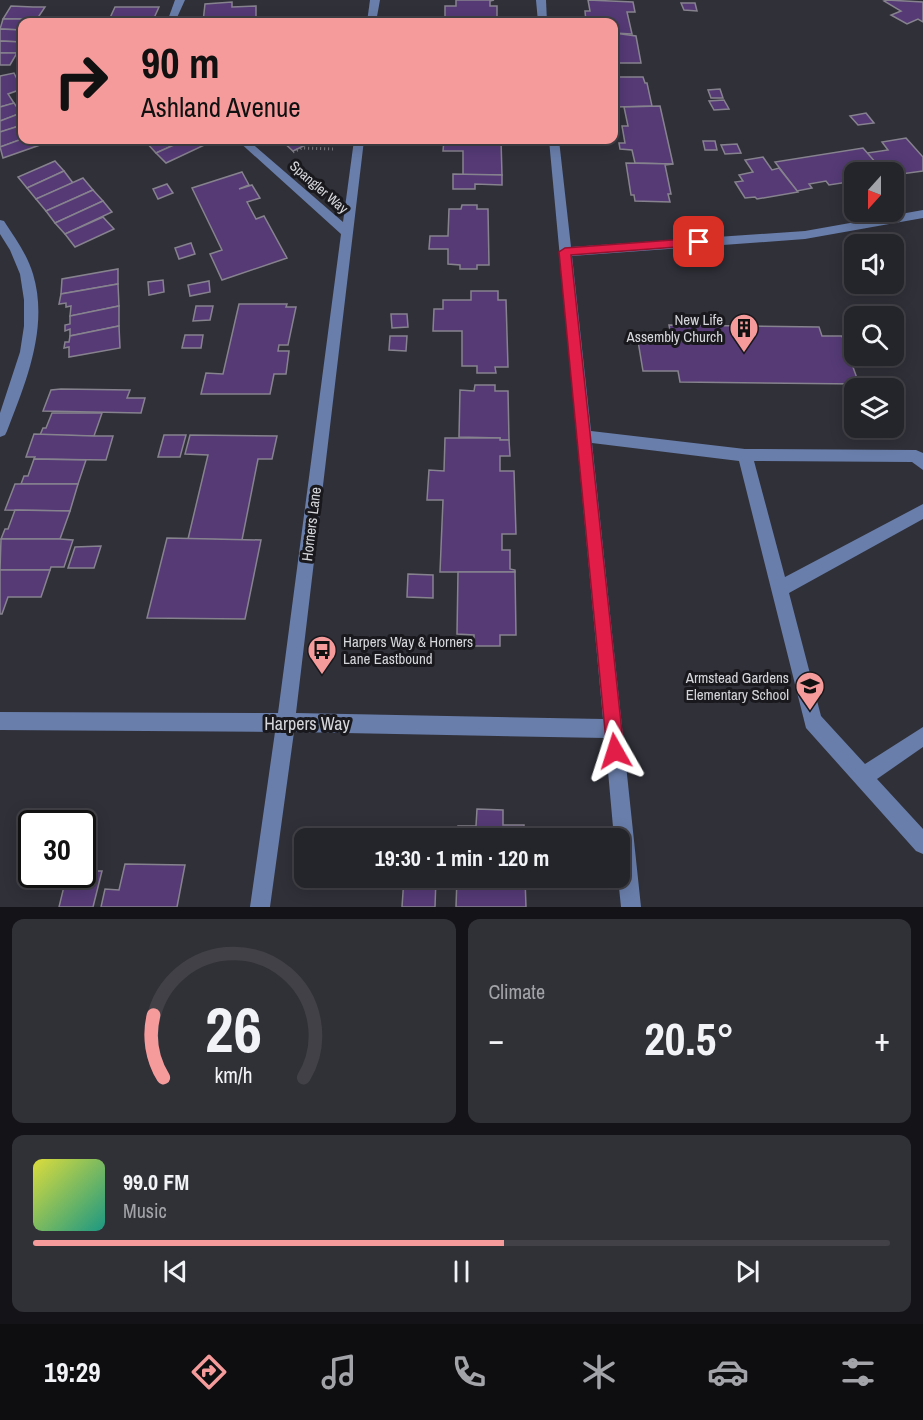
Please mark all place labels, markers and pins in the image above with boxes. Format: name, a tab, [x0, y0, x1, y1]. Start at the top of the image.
pin	[673, 216, 724, 267]
place label: New Life Assembly Church	[626, 309, 723, 347]
building icon: New Life Assembly Church	[728, 312, 760, 354]
place label: Harpers Way & Horners Lane Eastbound	[343, 631, 473, 669]
bus stop icon: Harpers Way & Horners Lane Eastbound	[306, 634, 338, 676]
place label: Armstead Gardens Elementary School	[685, 667, 789, 705]
school or university icon: Armstead Gardens Elementary School	[794, 670, 826, 712]

